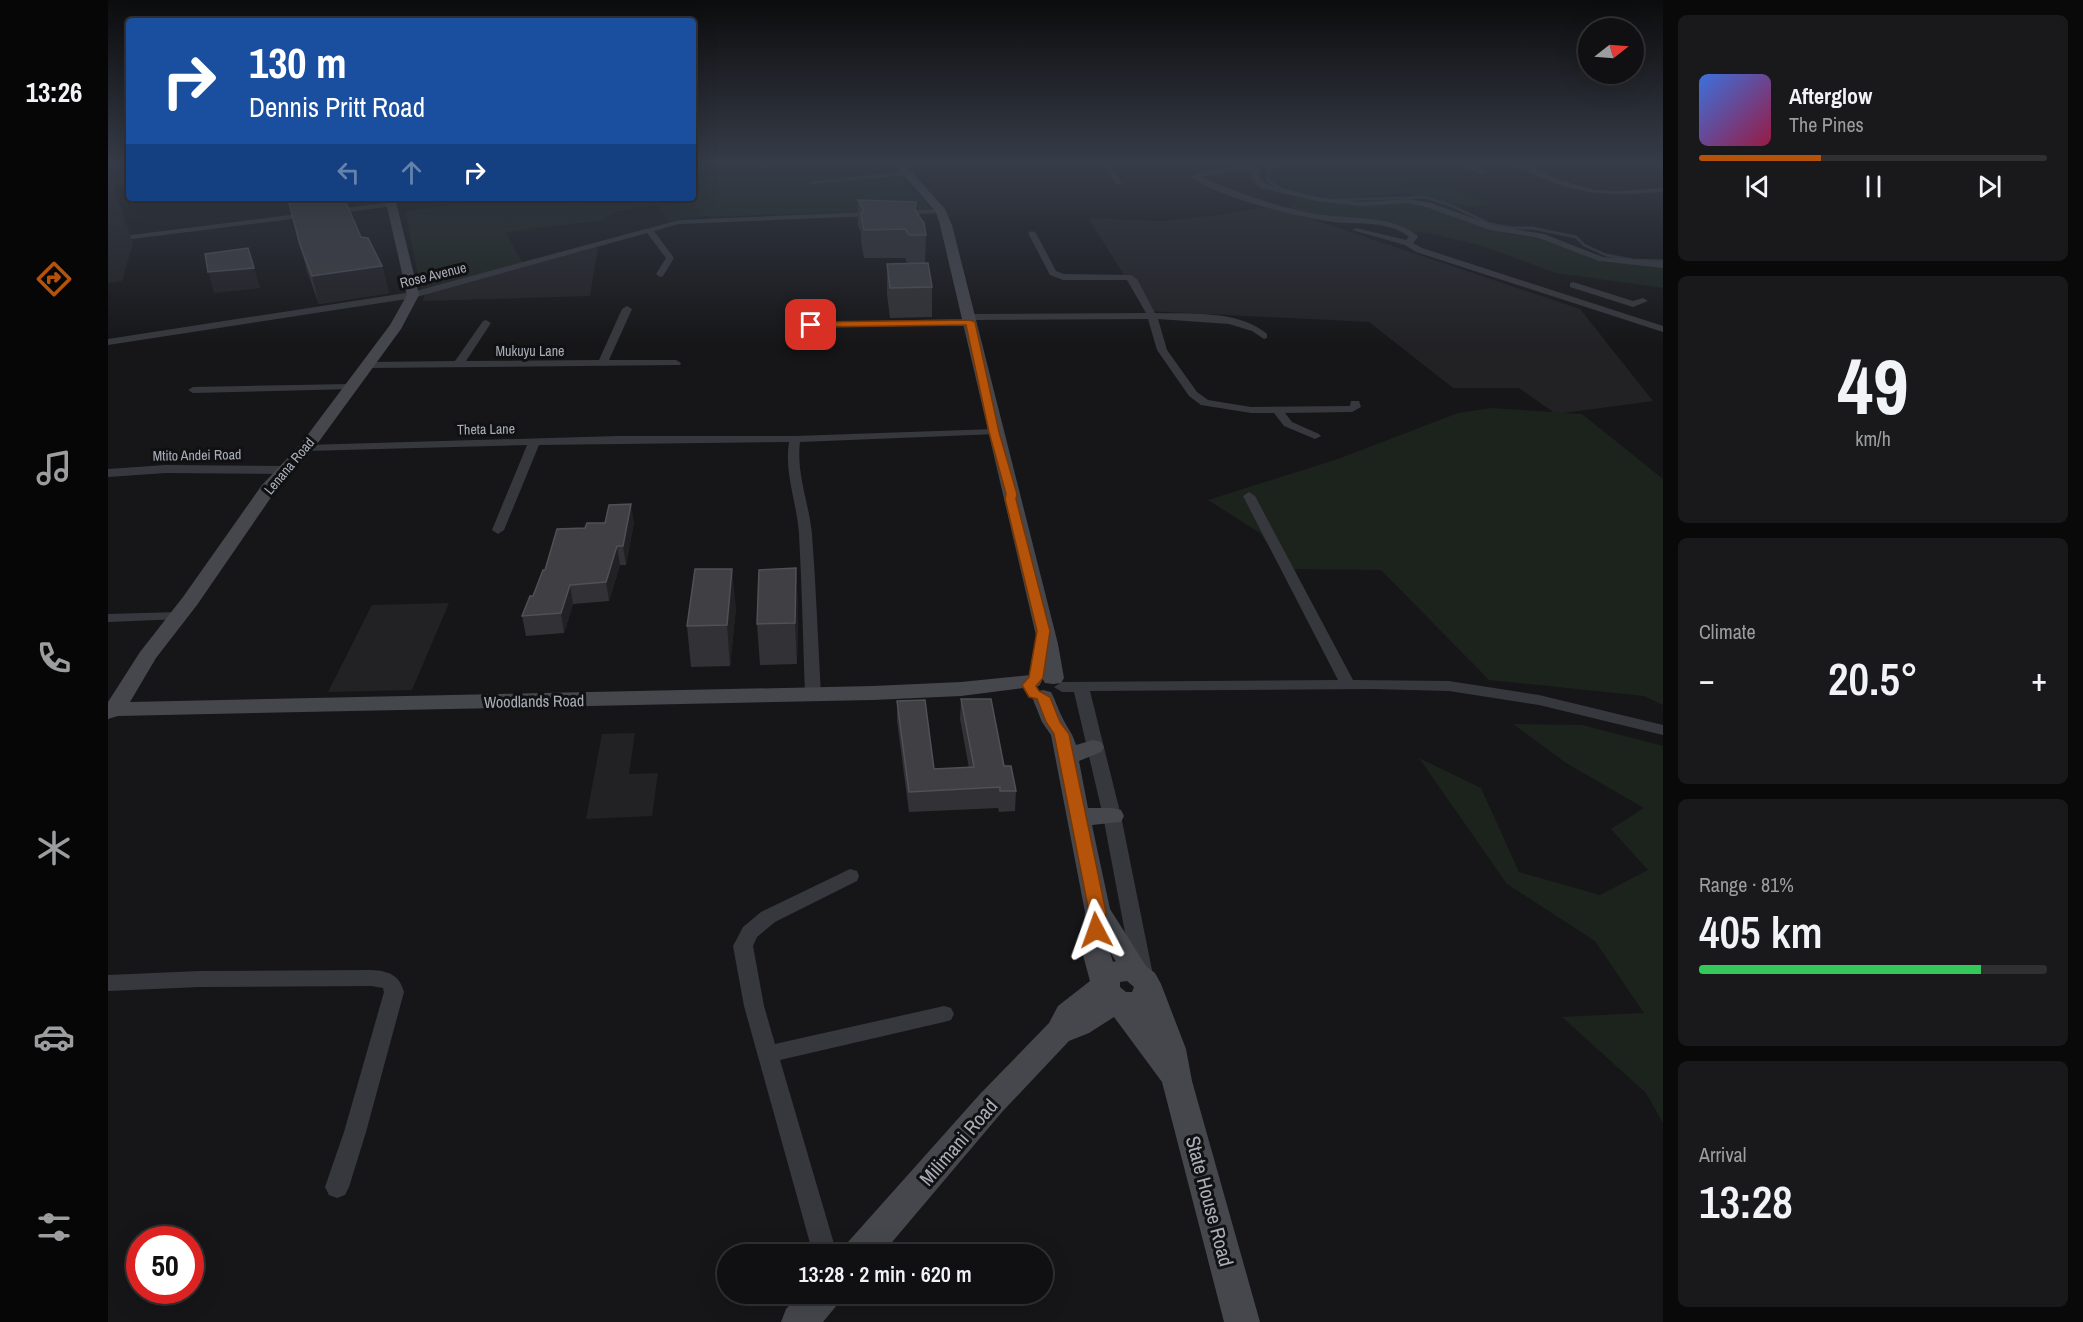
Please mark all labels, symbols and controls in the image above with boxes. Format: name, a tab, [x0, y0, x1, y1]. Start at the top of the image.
north arrow	[1578, 18, 1644, 84]
map controls	[1578, 18, 1644, 84]
text: 130 m	[249, 35, 347, 91]
icon: right	[150, 42, 228, 120]
text: 13:26	[26, 74, 82, 110]
text: Afterglow	[1789, 81, 1872, 111]
text: Dennis Pritt Road	[249, 89, 425, 125]
text: The Pines	[1789, 111, 1864, 138]
icon: left	[332, 156, 365, 189]
icon: ahead	[395, 156, 428, 189]
icon: right	[458, 156, 491, 189]
icon: previous	[1741, 170, 1774, 203]
icon: pause	[1857, 170, 1890, 203]
icon: next	[1973, 170, 2006, 203]
icon: directions	[33, 258, 75, 300]
street label: Rose Avenue	[398, 258, 468, 292]
pin	[785, 299, 836, 350]
icon: arrive	[794, 308, 827, 341]
text: 49	[1837, 333, 1909, 438]
street label: Mukuyu Lane	[496, 342, 564, 360]
street label: Theta Lane	[457, 419, 515, 439]
text: km/h	[1855, 425, 1891, 452]
street label: Lenana Road	[260, 434, 318, 498]
street label: Mtito Andei Road	[152, 445, 242, 465]
icon: music	[33, 447, 75, 489]
text: Climate	[1699, 618, 1756, 645]
icon: phone	[33, 637, 75, 679]
text: 20.5°	[1828, 648, 1918, 709]
text: −	[1699, 657, 1715, 701]
text: +	[2031, 657, 2047, 701]
street label: Woodlands Road	[484, 689, 584, 713]
icon: climate	[33, 827, 75, 869]
text: Range · 81%	[1699, 871, 1794, 898]
position arrow	[1064, 898, 1128, 962]
text: 405 km	[1699, 901, 1823, 962]
icon: car	[33, 1016, 75, 1058]
street label: Milimani Road	[913, 1093, 1003, 1191]
street label: State House Road	[1180, 1133, 1240, 1269]
text: Arrival	[1699, 1141, 1746, 1168]
text: 13:28	[1699, 1171, 1793, 1232]
icon: filters	[33, 1206, 75, 1248]
speed limit sign: 50	[126, 1226, 204, 1304]
text: 13:28 · 2 min · 620 m	[798, 1259, 972, 1289]

